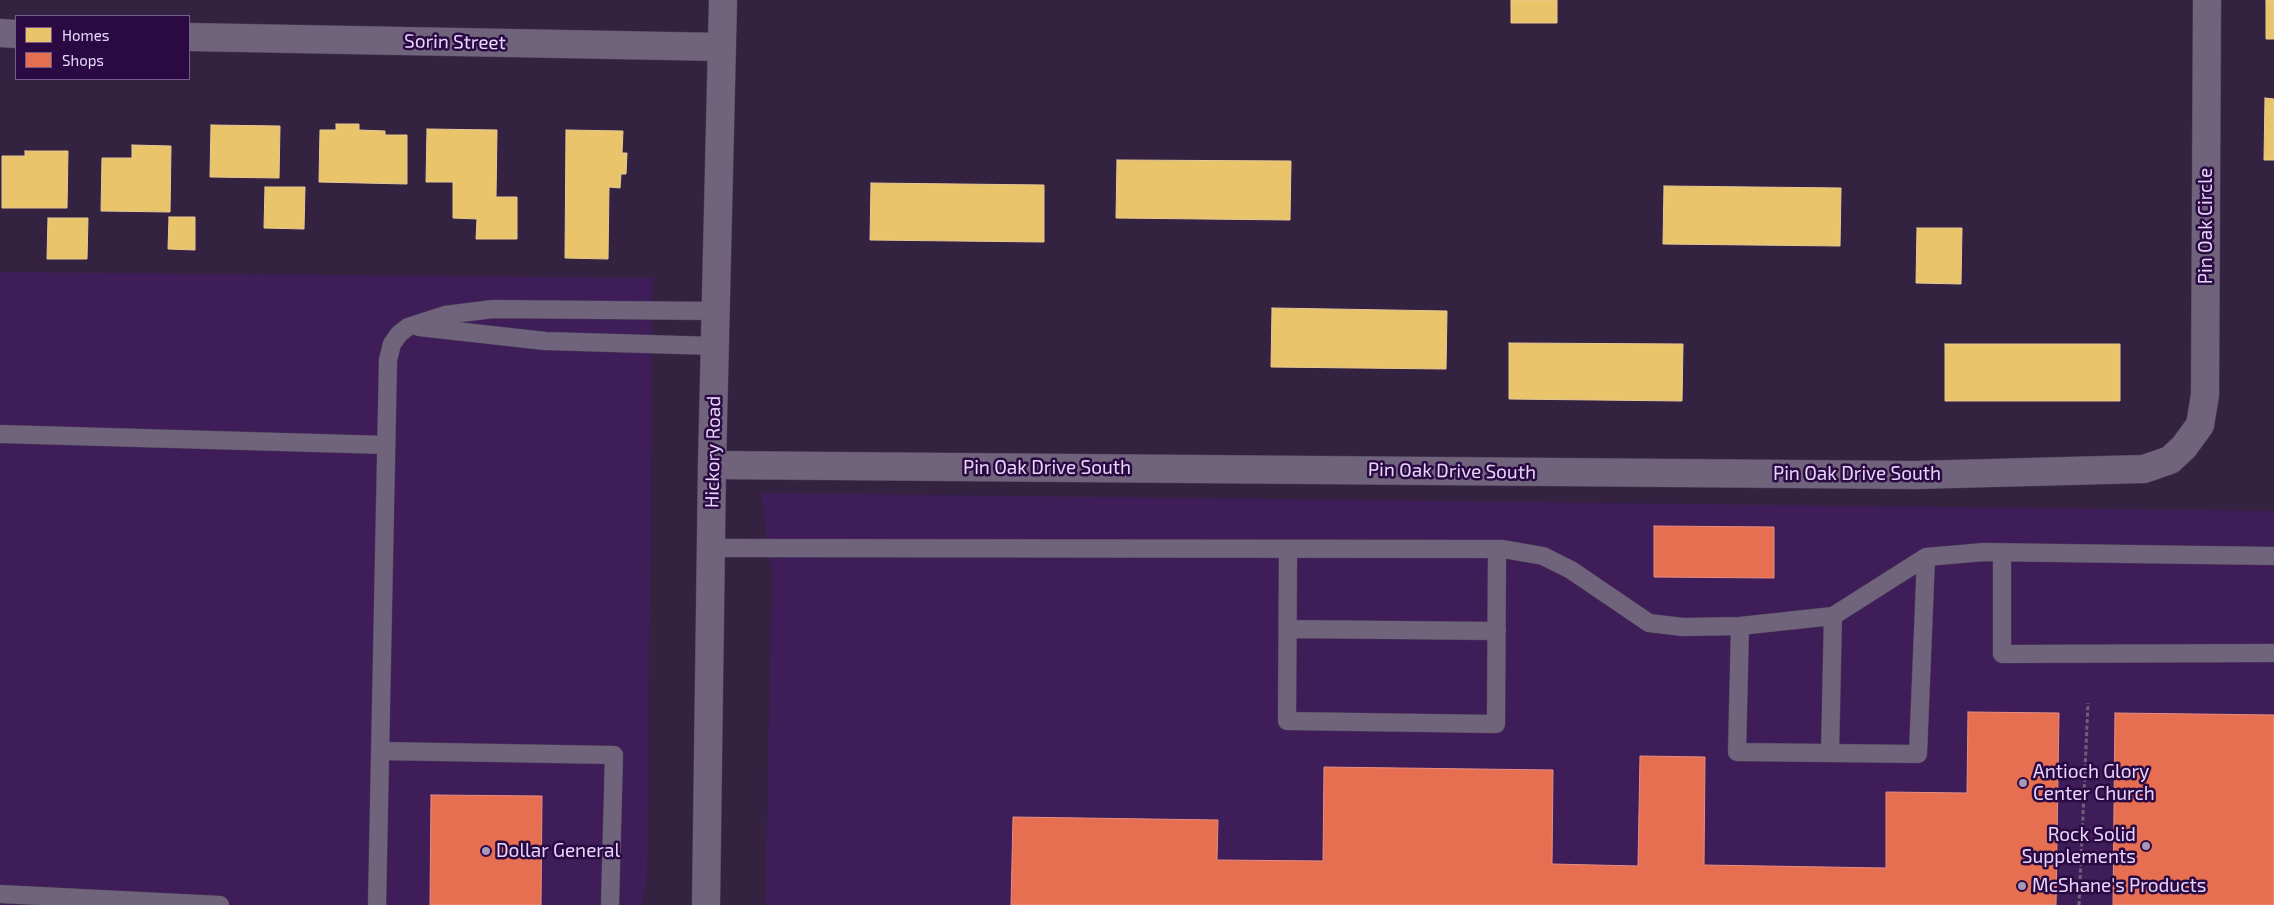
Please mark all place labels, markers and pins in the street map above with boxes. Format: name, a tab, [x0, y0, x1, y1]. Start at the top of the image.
place label: Antioch Glory Center Church	[2033, 761, 2155, 805]
marker: Antioch Glory Center Church	[2017, 777, 2029, 789]
place label: Rock Solid Supplements	[2022, 824, 2136, 868]
place label: Dollar General	[496, 840, 620, 862]
marker: Rock Solid Supplements	[2140, 840, 2152, 852]
marker: Dollar General	[480, 845, 492, 857]
place label: McShane's Products	[2032, 875, 2206, 897]
marker: McShane's Products	[2016, 880, 2028, 892]

